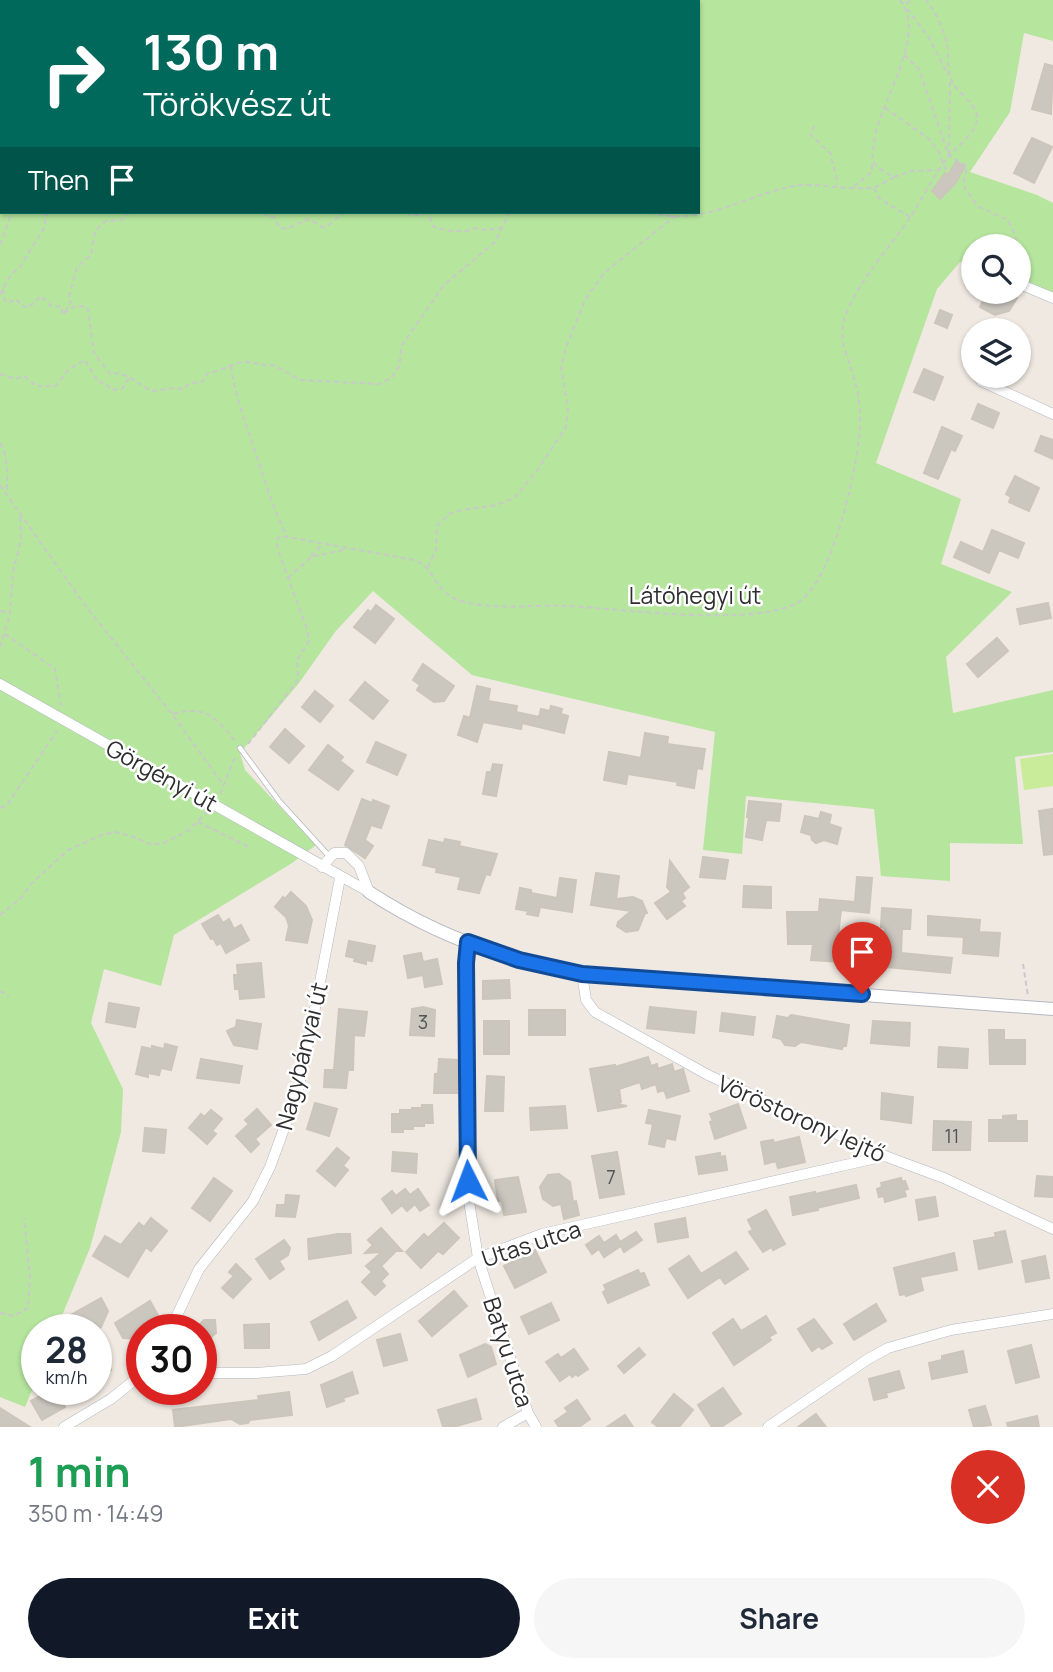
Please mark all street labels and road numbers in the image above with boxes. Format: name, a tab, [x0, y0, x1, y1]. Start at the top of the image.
street label: Látóhegyi út	[629, 579, 761, 611]
street label: Görgényi út	[101, 731, 223, 819]
street label: Nagybányai út	[267, 979, 335, 1133]
street label: Vöröstorony lejtő	[713, 1067, 891, 1169]
street label: Utas utca	[477, 1212, 585, 1274]
street label: Batyu utca	[476, 1293, 542, 1411]

